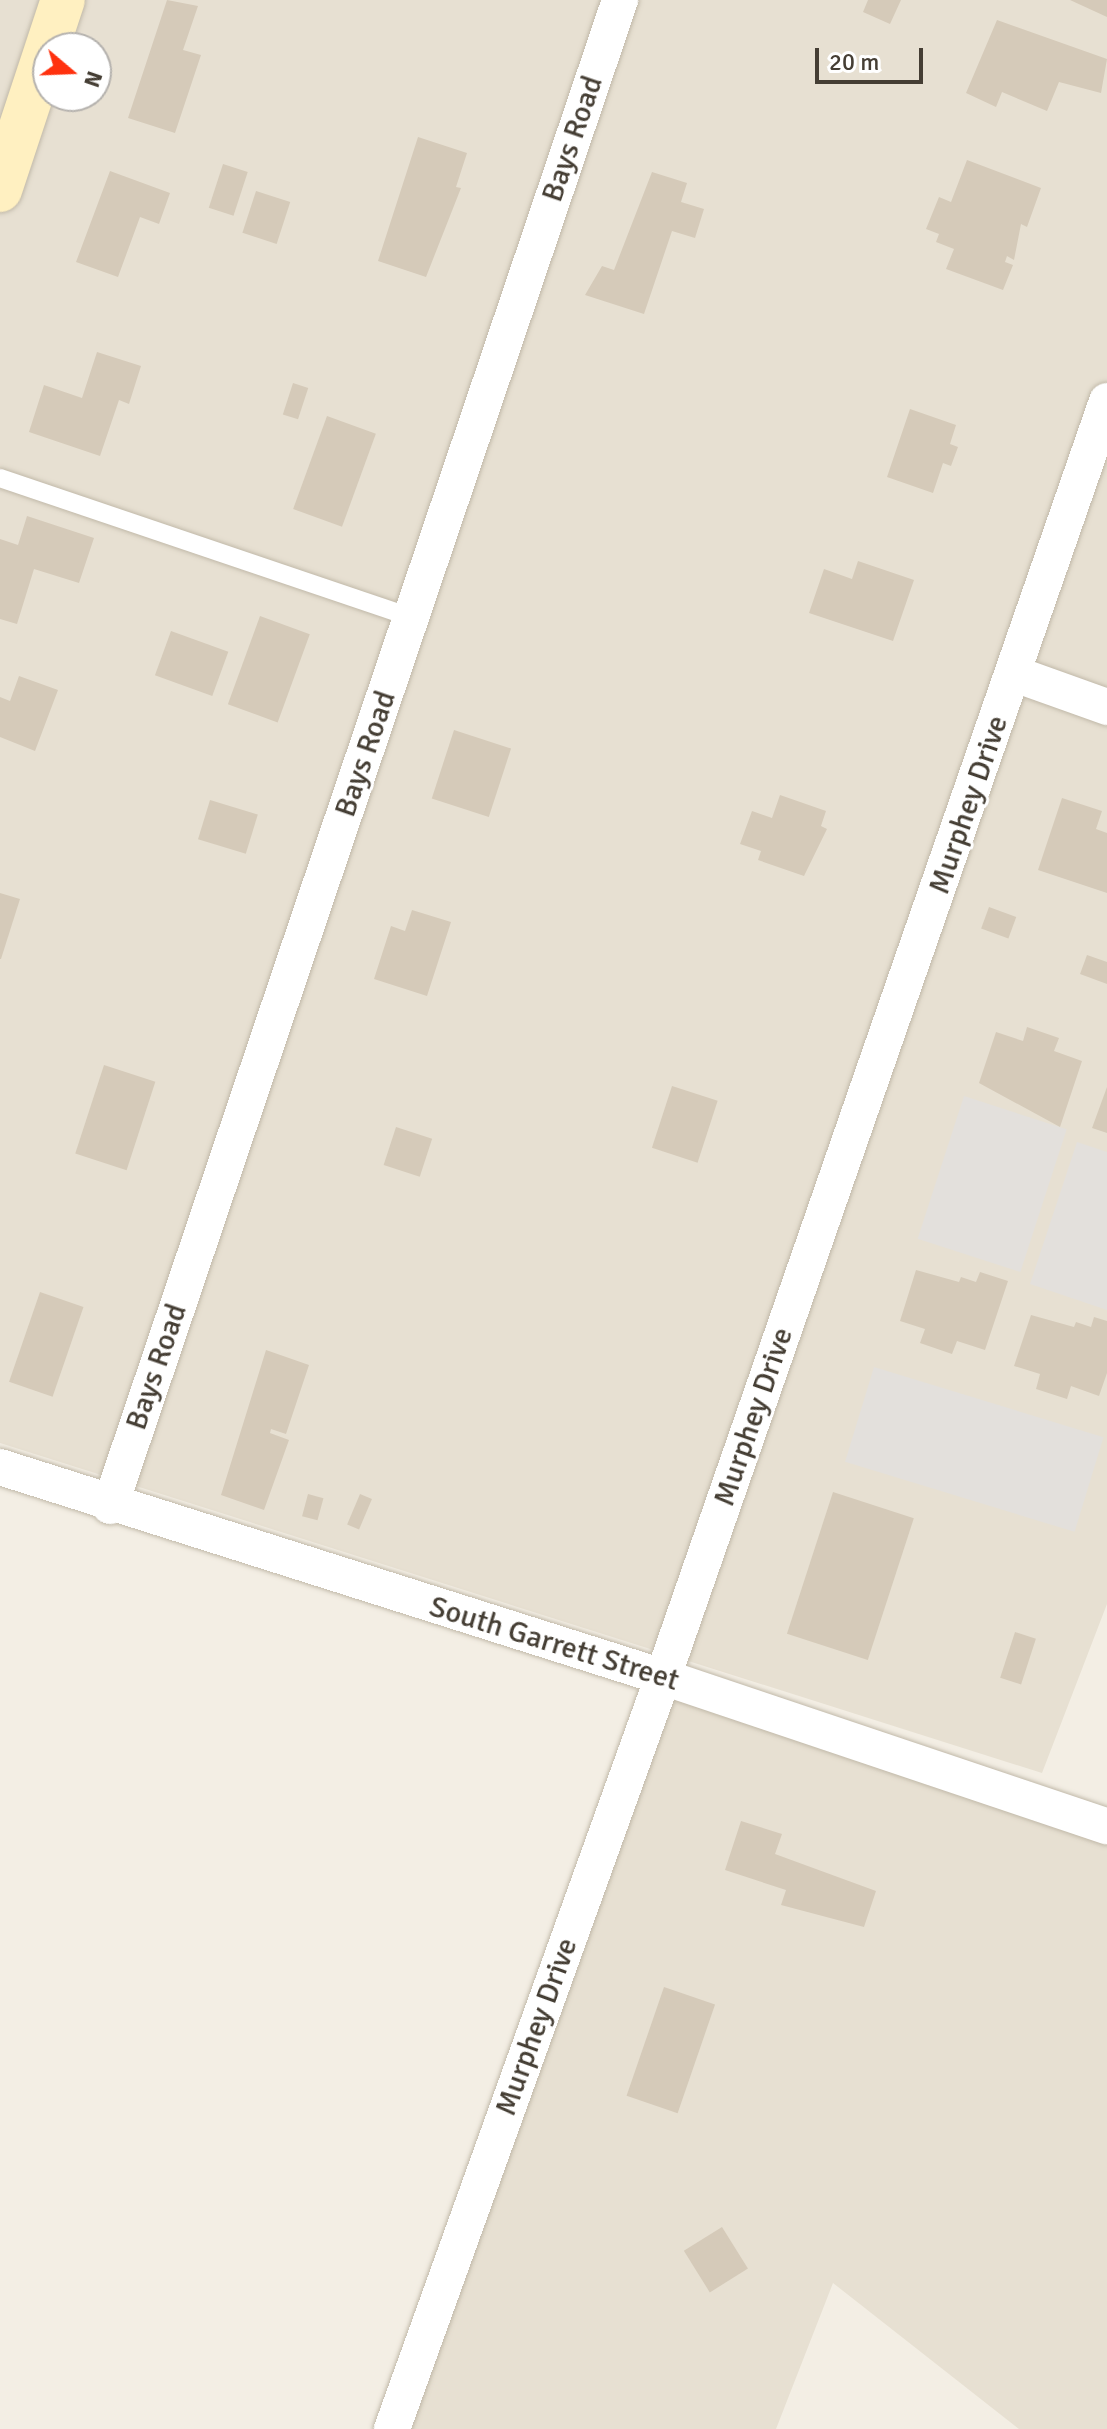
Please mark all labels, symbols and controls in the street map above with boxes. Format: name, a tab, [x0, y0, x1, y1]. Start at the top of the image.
north arrow	[32, 32, 112, 112]
scale bar	[819, 32, 927, 82]
text: 20 m	[829, 47, 879, 77]
text: N	[78, 68, 109, 91]
street label: Bays Road	[535, 71, 611, 207]
street label: Bays Road	[328, 686, 404, 822]
street label: Murphey Drive	[922, 711, 1016, 899]
street label: Bays Road	[119, 1299, 195, 1435]
street label: Murphey Drive	[707, 1323, 801, 1511]
street label: South Garrett Street	[425, 1589, 683, 1699]
street label: Murphey Drive	[488, 1933, 586, 2121]

